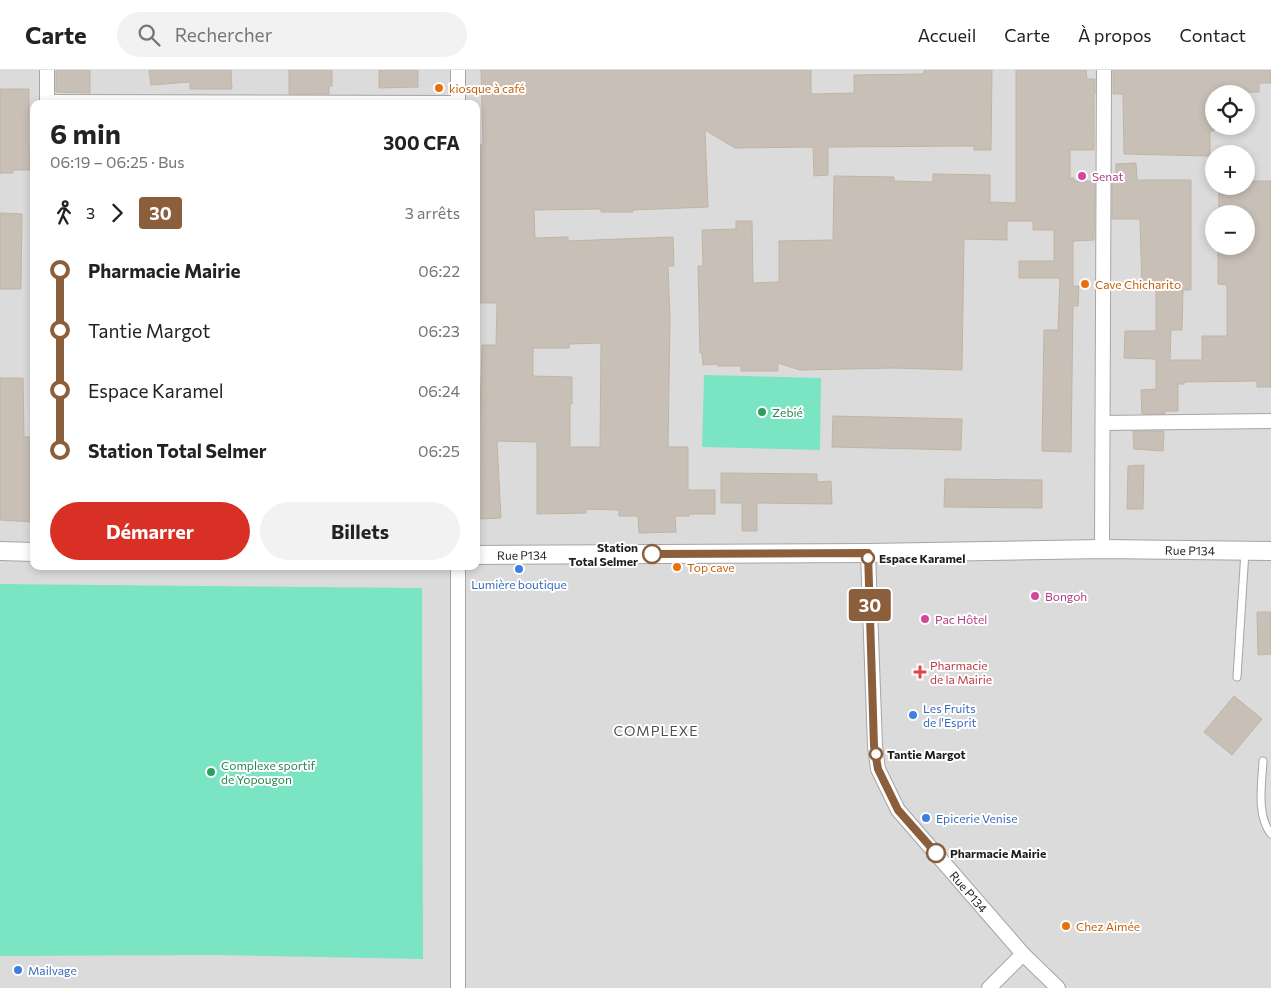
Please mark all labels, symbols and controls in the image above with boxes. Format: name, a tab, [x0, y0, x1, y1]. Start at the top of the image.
search box	[117, 12, 467, 57]
text: Carte	[25, 20, 87, 49]
icon: search	[135, 21, 163, 49]
text: Rechercher	[175, 23, 272, 46]
text: Accueil	[918, 24, 976, 46]
text: Carte	[1004, 24, 1050, 46]
text: À propos	[1078, 24, 1152, 46]
text: Contact	[1180, 24, 1246, 46]
place label: kiosque à café	[449, 81, 525, 95]
marker: kiosque à café	[433, 82, 445, 94]
map controls	[1205, 85, 1255, 255]
button: locate	[1205, 85, 1255, 135]
text: 6 min	[50, 116, 121, 150]
text: 300 CFA	[383, 131, 460, 154]
button: +	[1205, 145, 1255, 195]
text: 06:19 – 06:25 · Bus	[50, 152, 184, 171]
place label: Senat	[1092, 169, 1124, 183]
marker: Senat	[1076, 170, 1088, 182]
icon: walk	[50, 199, 78, 227]
icon: forward	[103, 199, 131, 227]
text: 30	[149, 202, 172, 224]
text: 3	[86, 203, 95, 222]
text: 3 arrêts	[405, 203, 460, 222]
button: −	[1205, 205, 1255, 255]
text: Pharmacie Mairie	[88, 259, 240, 282]
text: 06:22	[418, 261, 460, 280]
place label: Cave Chicharito	[1095, 277, 1181, 291]
marker: Cave Chicharito	[1079, 278, 1091, 290]
text: Tantie Margot	[88, 319, 210, 342]
text: 06:23	[418, 321, 460, 340]
text: Espace Karamel	[88, 379, 224, 402]
text: 06:24	[418, 381, 460, 400]
place label: Zebié	[772, 405, 803, 419]
marker: Zebié	[756, 406, 768, 418]
text: Station Total Selmer	[88, 439, 267, 462]
text: 06:25	[418, 441, 460, 460]
button: Démarrer	[50, 502, 250, 560]
button: Billets	[260, 502, 460, 560]
place label: Station Total Selmer	[569, 540, 638, 568]
street label: Rue P134	[1165, 543, 1215, 557]
marker: Station Total Selmer	[642, 544, 662, 564]
street label: Rue P134	[497, 548, 547, 562]
marker: Espace Karamel	[861, 551, 875, 565]
place label: Espace Karamel	[879, 551, 965, 565]
place label: Top cave	[687, 560, 735, 574]
marker: Top cave	[671, 561, 683, 573]
marker: Lumière boutique	[513, 563, 525, 575]
place label: Lumière boutique	[471, 577, 567, 591]
line badge: 30	[848, 589, 892, 621]
place label: Bongoh	[1045, 589, 1087, 603]
marker: Bongoh	[1029, 590, 1041, 602]
text: 30	[859, 594, 881, 616]
place label: Pac Hôtel	[935, 612, 987, 626]
marker: Pac Hôtel	[919, 613, 931, 625]
place label: Pharmacie de la Mairie	[930, 658, 992, 686]
marker: Pharmacie de la Mairie	[914, 666, 926, 678]
place label: Les Fruits de l'Esprit	[923, 701, 977, 729]
marker: Les Fruits de l'Esprit	[907, 709, 919, 721]
district label: COMPLEXE	[613, 722, 699, 739]
marker: Tantie Margot	[869, 747, 883, 761]
place label: Tantie Margot	[887, 747, 966, 761]
place label: Complexe sportif de Yopougon	[221, 758, 316, 786]
marker: Complexe sportif de Yopougon	[205, 766, 217, 778]
place label: Epicerie Venise	[936, 811, 1018, 825]
marker: Epicerie Venise	[920, 812, 932, 824]
marker: Pharmacie Mairie	[926, 843, 946, 863]
place label: Pharmacie Mairie	[950, 846, 1046, 860]
street label: Rue P134	[947, 868, 991, 915]
place label: Chez Aimée	[1076, 919, 1140, 933]
marker: Chez Aimée	[1060, 920, 1072, 932]
place label: Mailvage	[28, 963, 77, 977]
marker: Mailvage	[12, 964, 24, 976]

